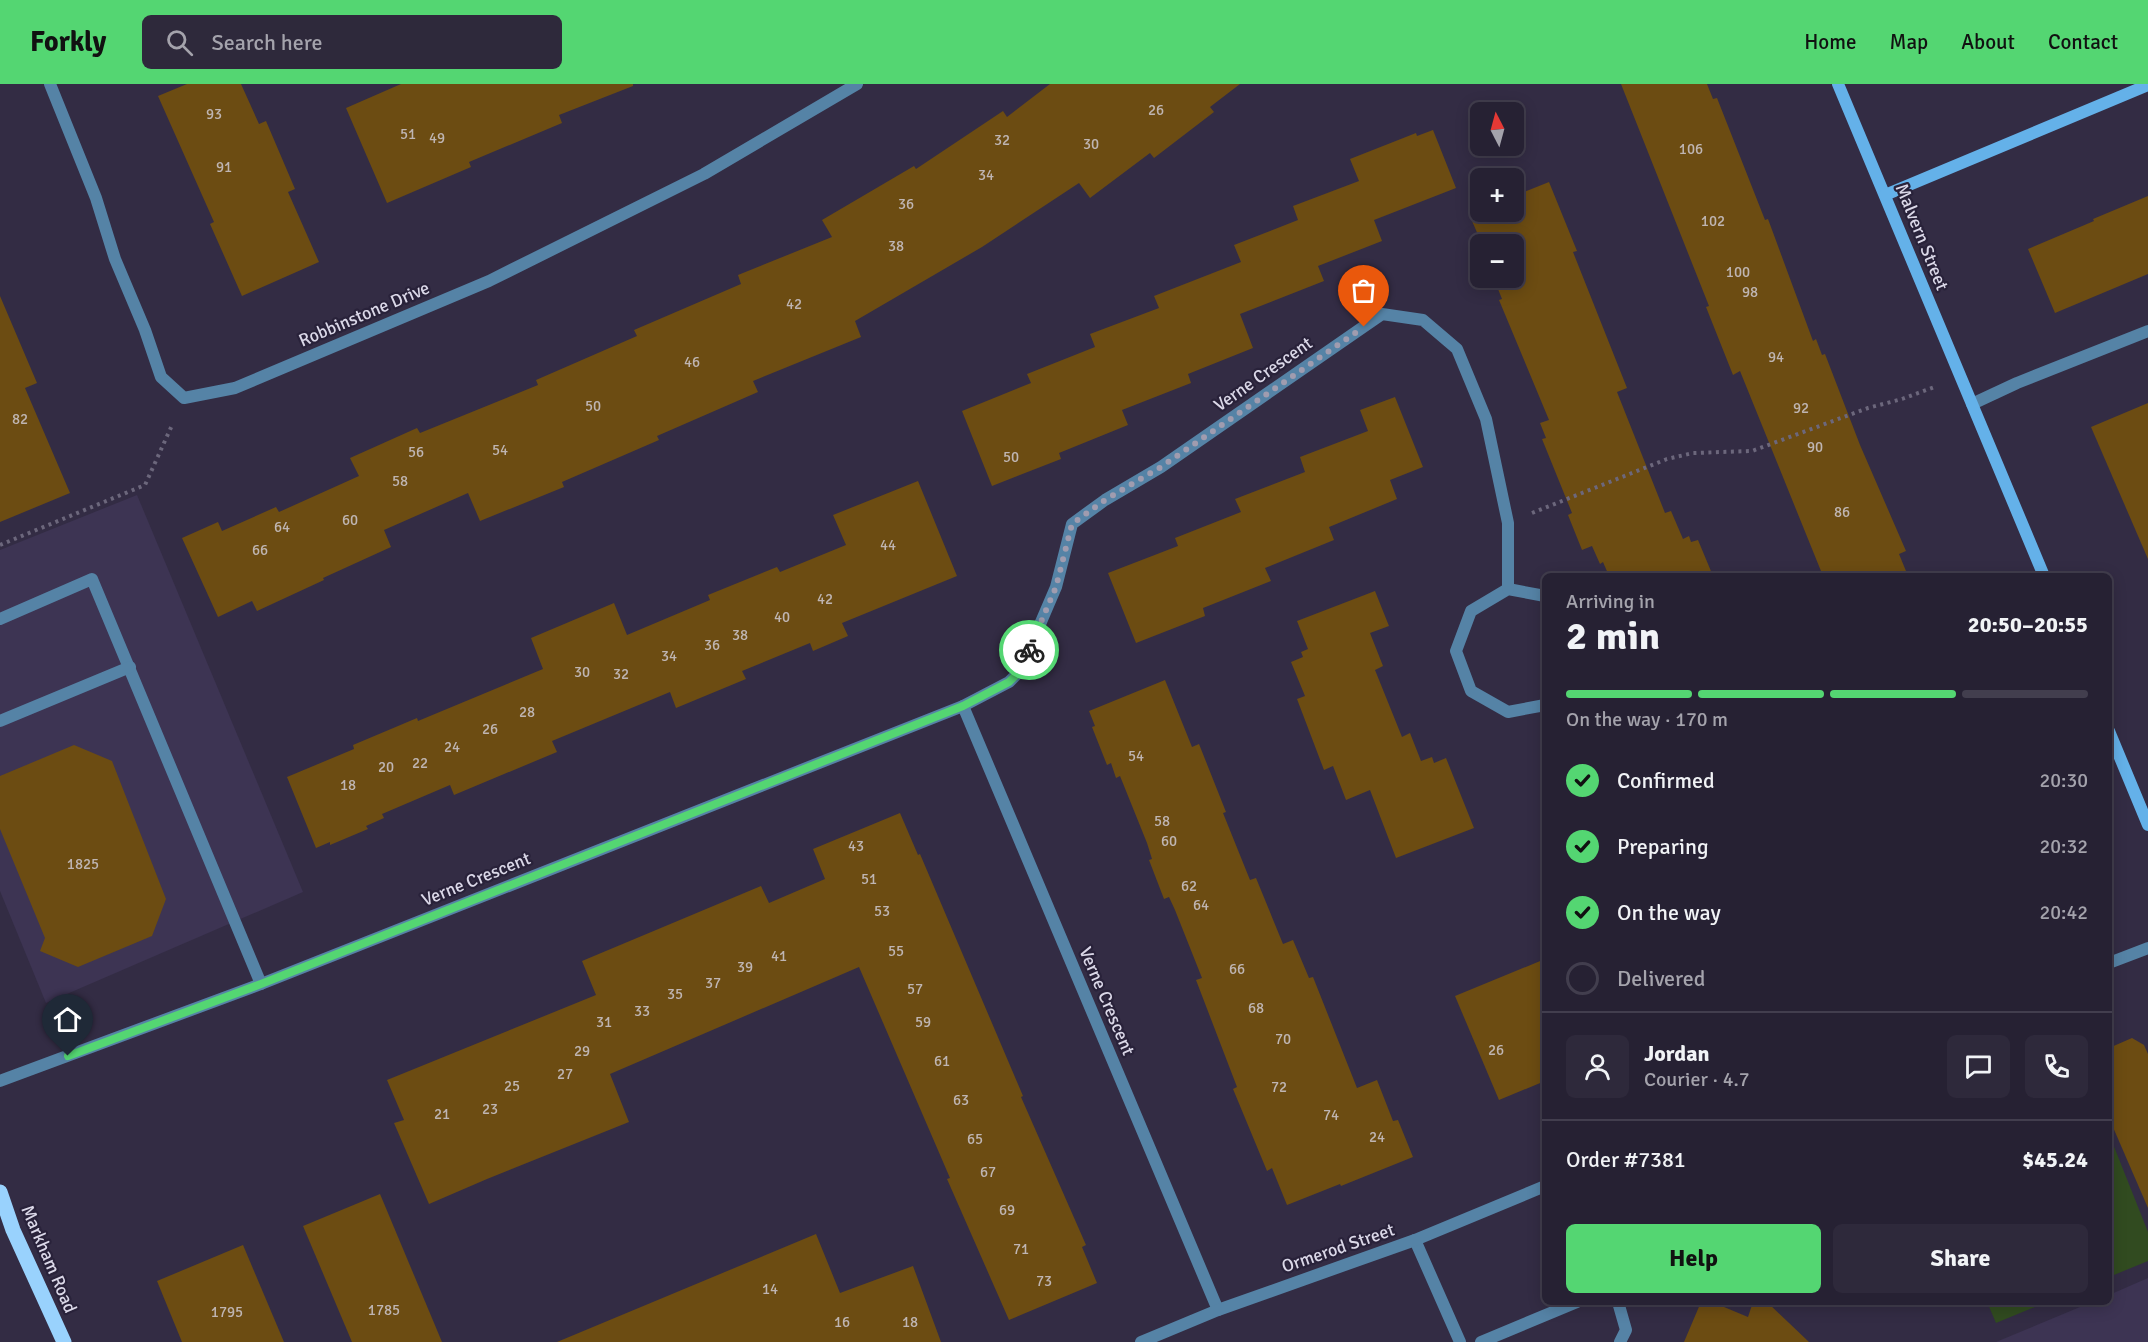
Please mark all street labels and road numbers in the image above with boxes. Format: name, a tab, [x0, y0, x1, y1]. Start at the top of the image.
street label: Malvern Street	[1891, 180, 1953, 294]
street label: Robbinstone Drive	[295, 277, 433, 351]
street label: Verne Crescent	[1209, 332, 1317, 416]
street label: Verne Crescent	[418, 847, 534, 911]
street label: Verne Crescent	[1074, 944, 1140, 1058]
street label: Markham Road	[16, 1202, 82, 1316]
street label: Ormerod Street	[1279, 1218, 1397, 1278]

